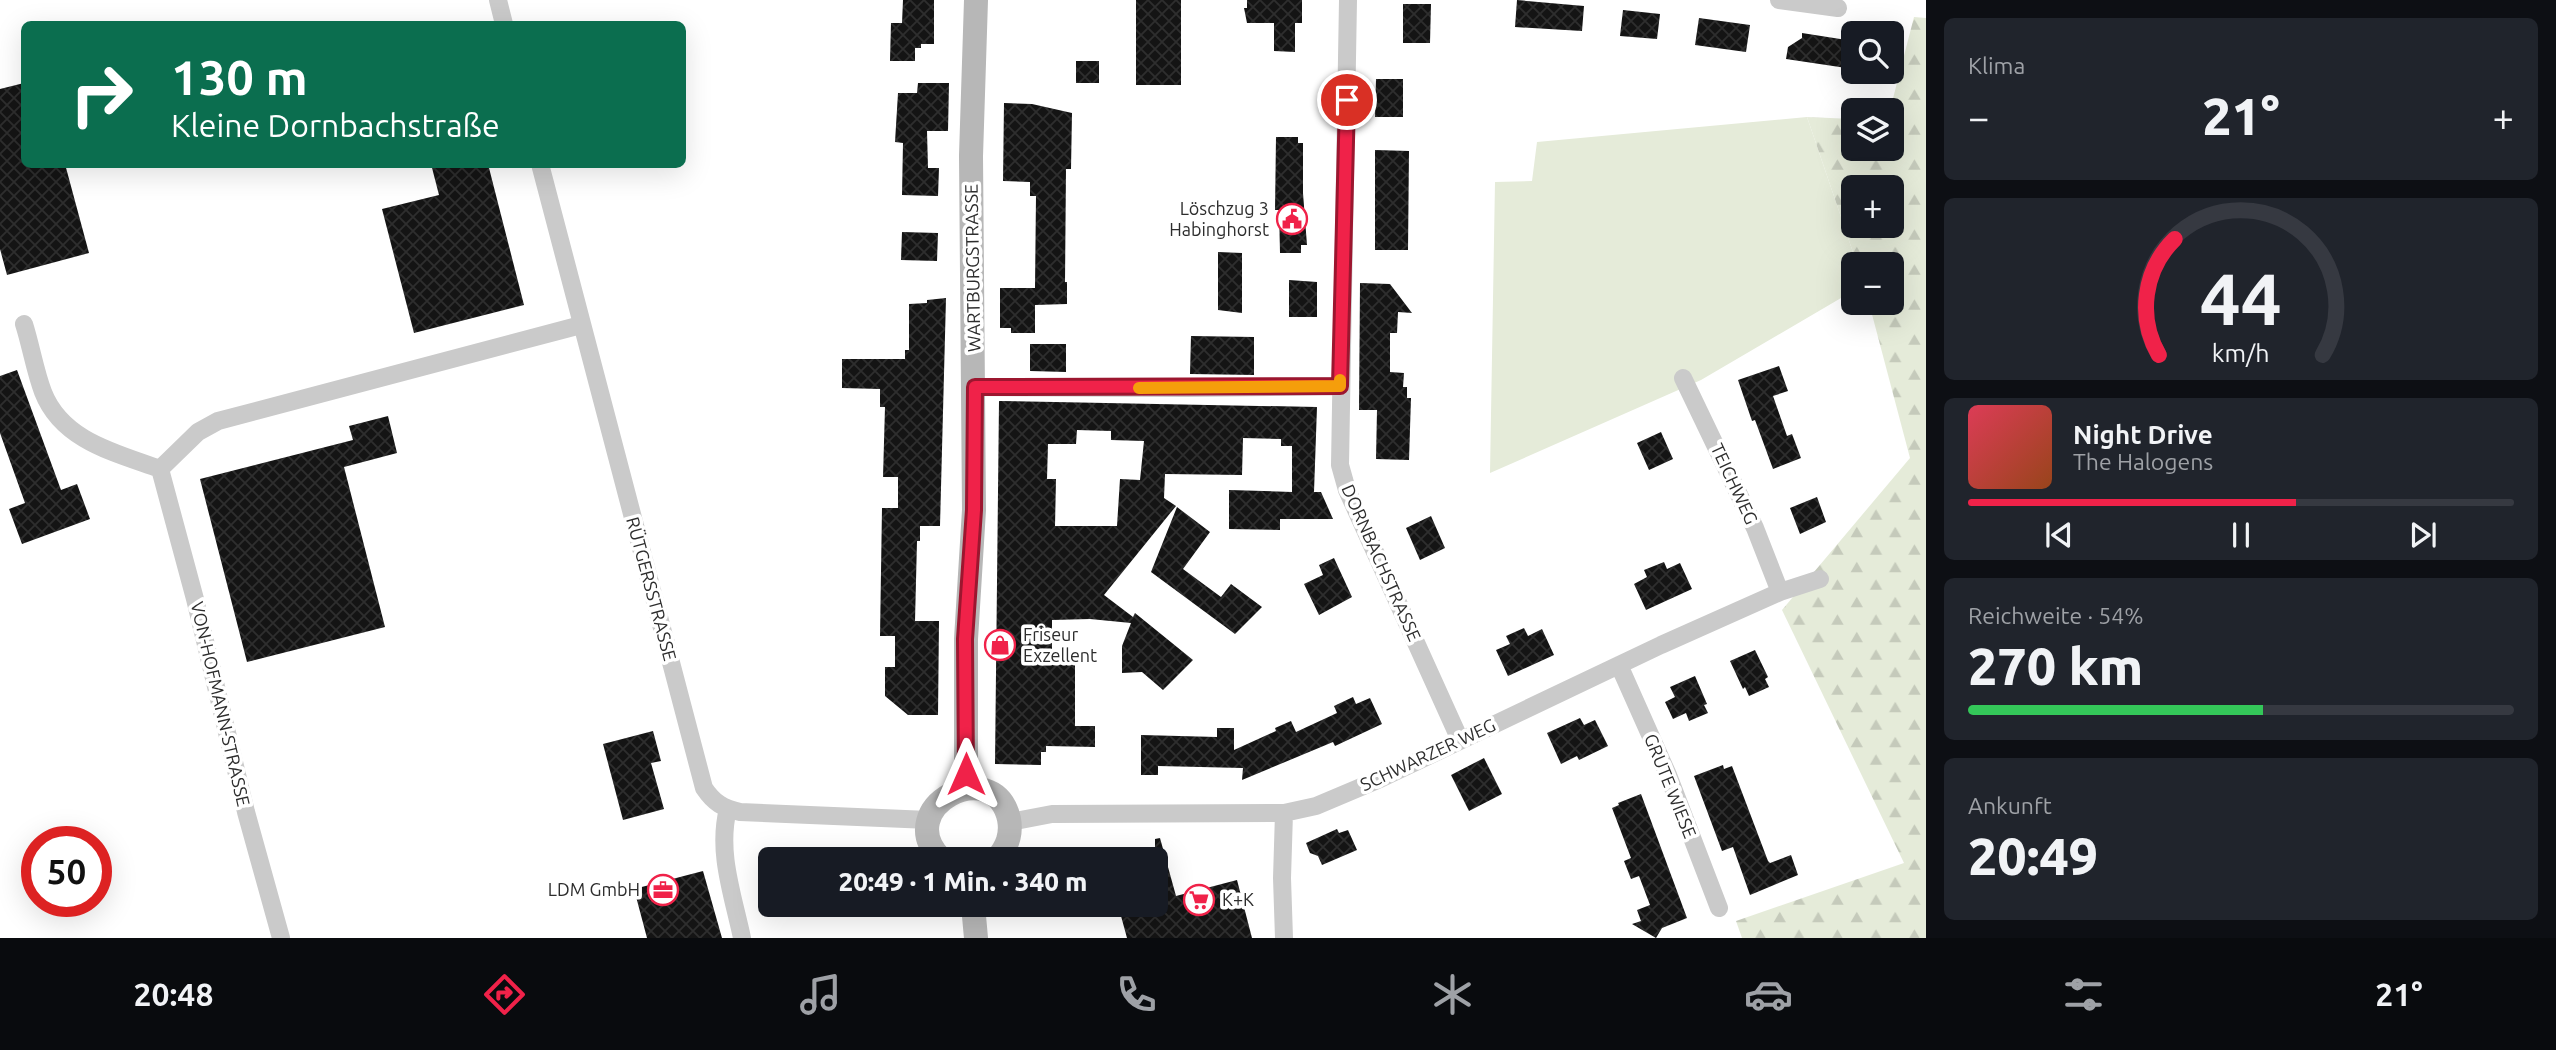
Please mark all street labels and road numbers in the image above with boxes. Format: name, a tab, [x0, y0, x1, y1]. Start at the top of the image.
street label: WARTBURGSTRASSE	[961, 184, 983, 352]
street label: TEICHWEG	[1708, 440, 1762, 527]
street label: DORNBACHSTRASSE	[1338, 481, 1425, 644]
street label: RÜTGERSSTRASSE	[623, 515, 681, 663]
street label: VON-HOFMANN-STRASSE	[188, 599, 254, 808]
street label: SCHWARZER WEG	[1357, 714, 1498, 794]
street label: GRUTE WIESE	[1641, 731, 1701, 841]

